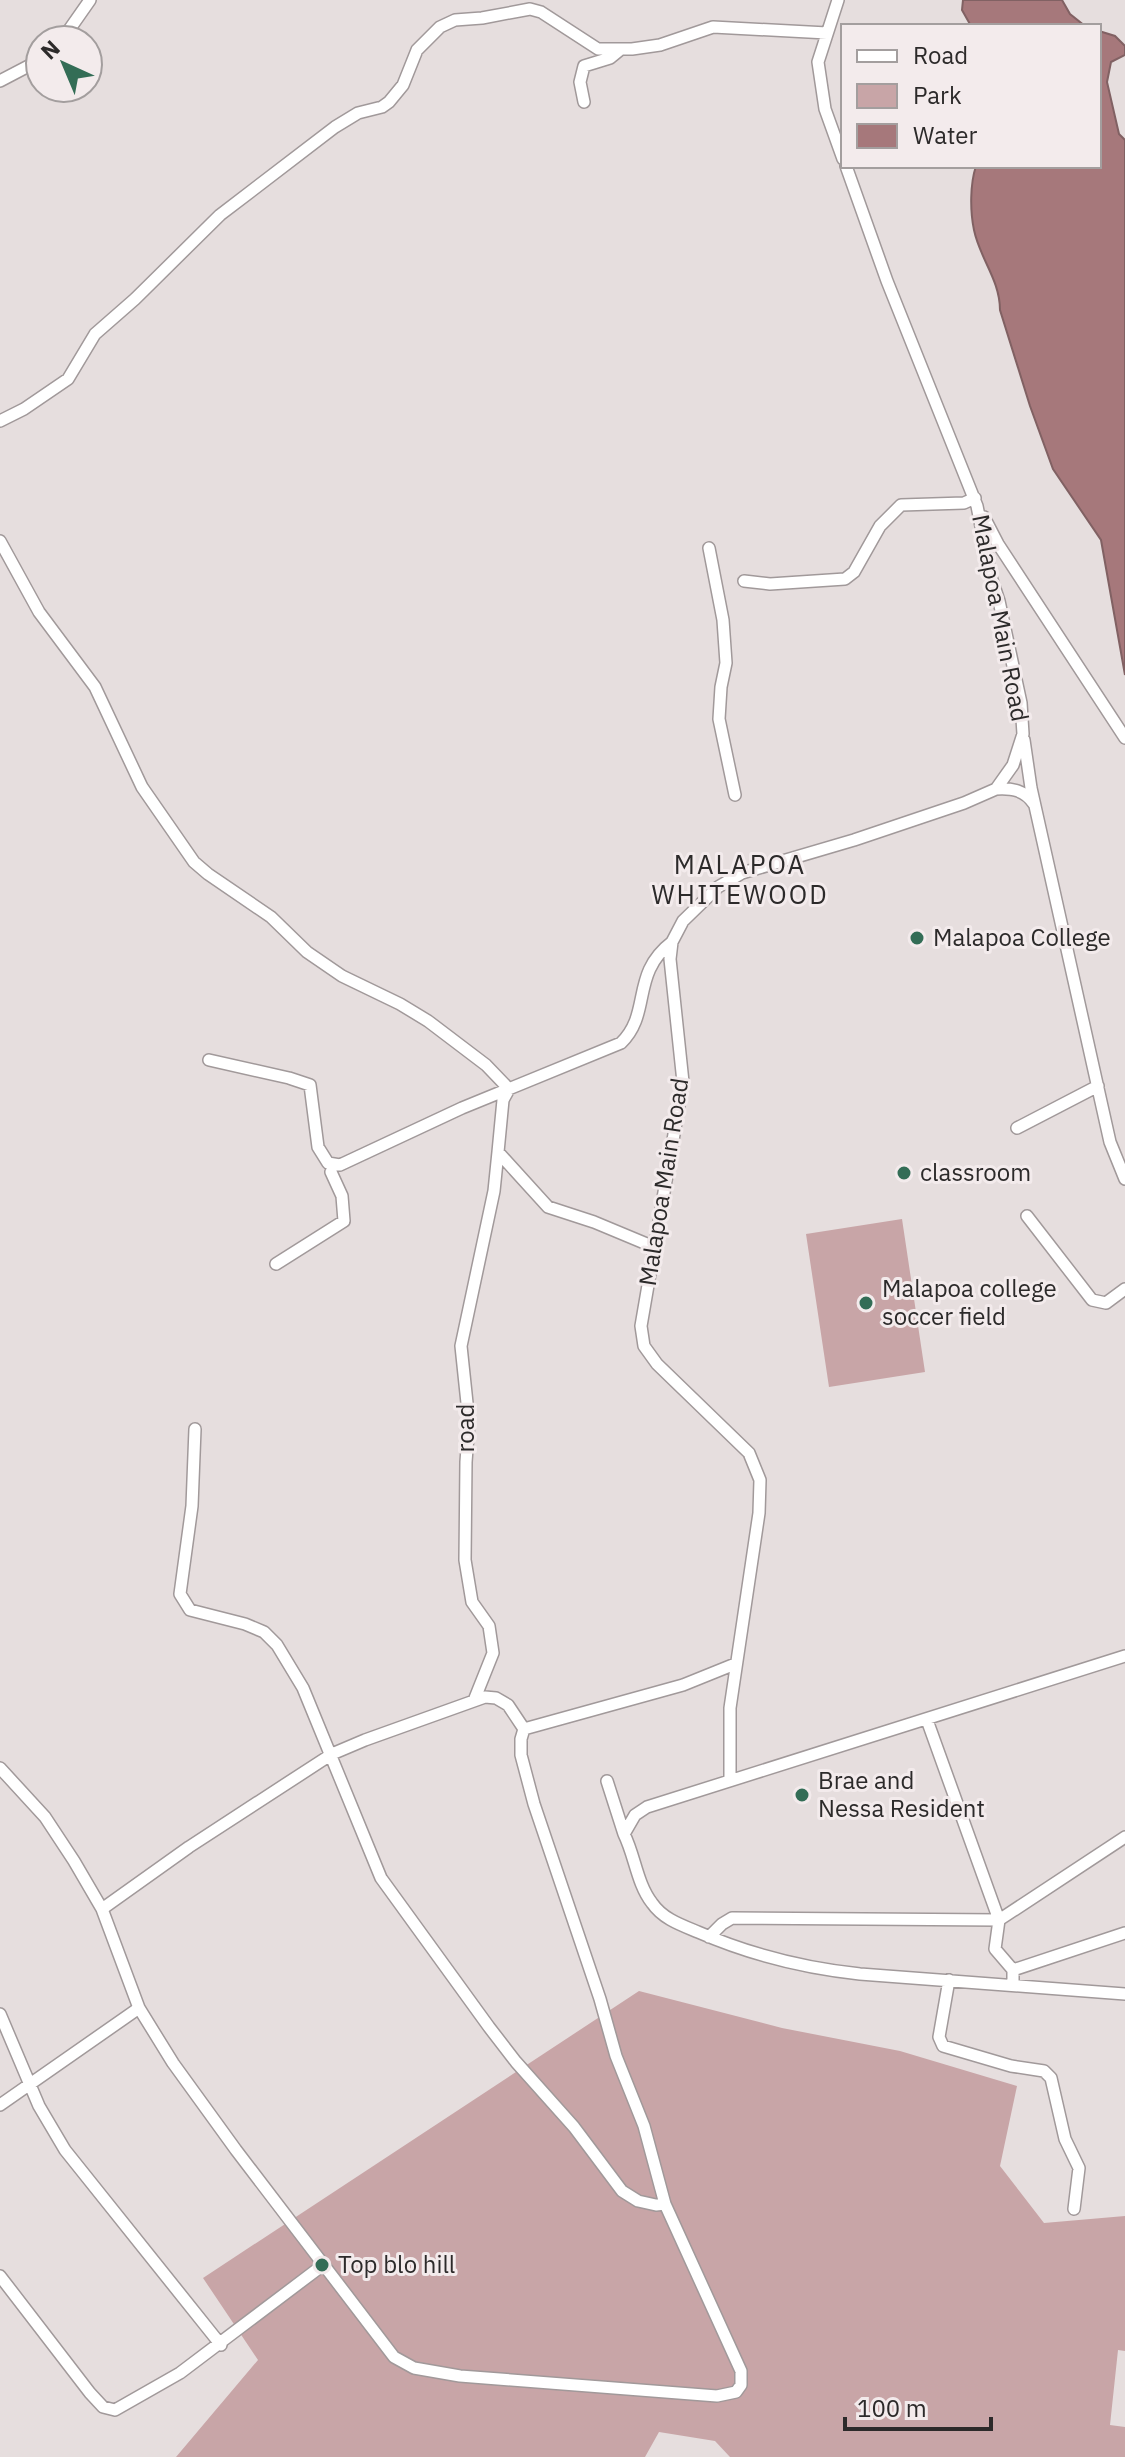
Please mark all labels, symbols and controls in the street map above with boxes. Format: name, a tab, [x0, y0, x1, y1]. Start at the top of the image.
north arrow	[24, 24, 104, 104]
legend	[841, 24, 1101, 168]
text: N	[34, 33, 66, 65]
text: Road	[913, 39, 968, 71]
text: Park	[913, 79, 962, 111]
text: Water	[913, 119, 977, 151]
street label: Malapoa Main Road	[965, 512, 1037, 724]
district label: MALAPOA WHITEWOOD	[651, 847, 829, 911]
place label: Malapoa College	[933, 921, 1111, 953]
marker: Malapoa College	[908, 929, 926, 947]
street label: Malapoa Main Road	[631, 1076, 695, 1288]
place label: classroom	[920, 1156, 1031, 1188]
marker: classroom	[895, 1164, 913, 1182]
place label: Malapoa college soccer field	[882, 1272, 1057, 1332]
marker: Malapoa college soccer field	[857, 1294, 875, 1312]
street label: road	[449, 1404, 481, 1452]
place label: Brae and Nessa Resident	[818, 1764, 985, 1824]
marker: Brae and Nessa Resident	[793, 1786, 811, 1804]
place label: Top blo hill	[338, 2248, 455, 2280]
marker: Top blo hill	[313, 2256, 331, 2274]
scale bar	[845, 2381, 991, 2431]
text: 100 m	[857, 2392, 927, 2424]

